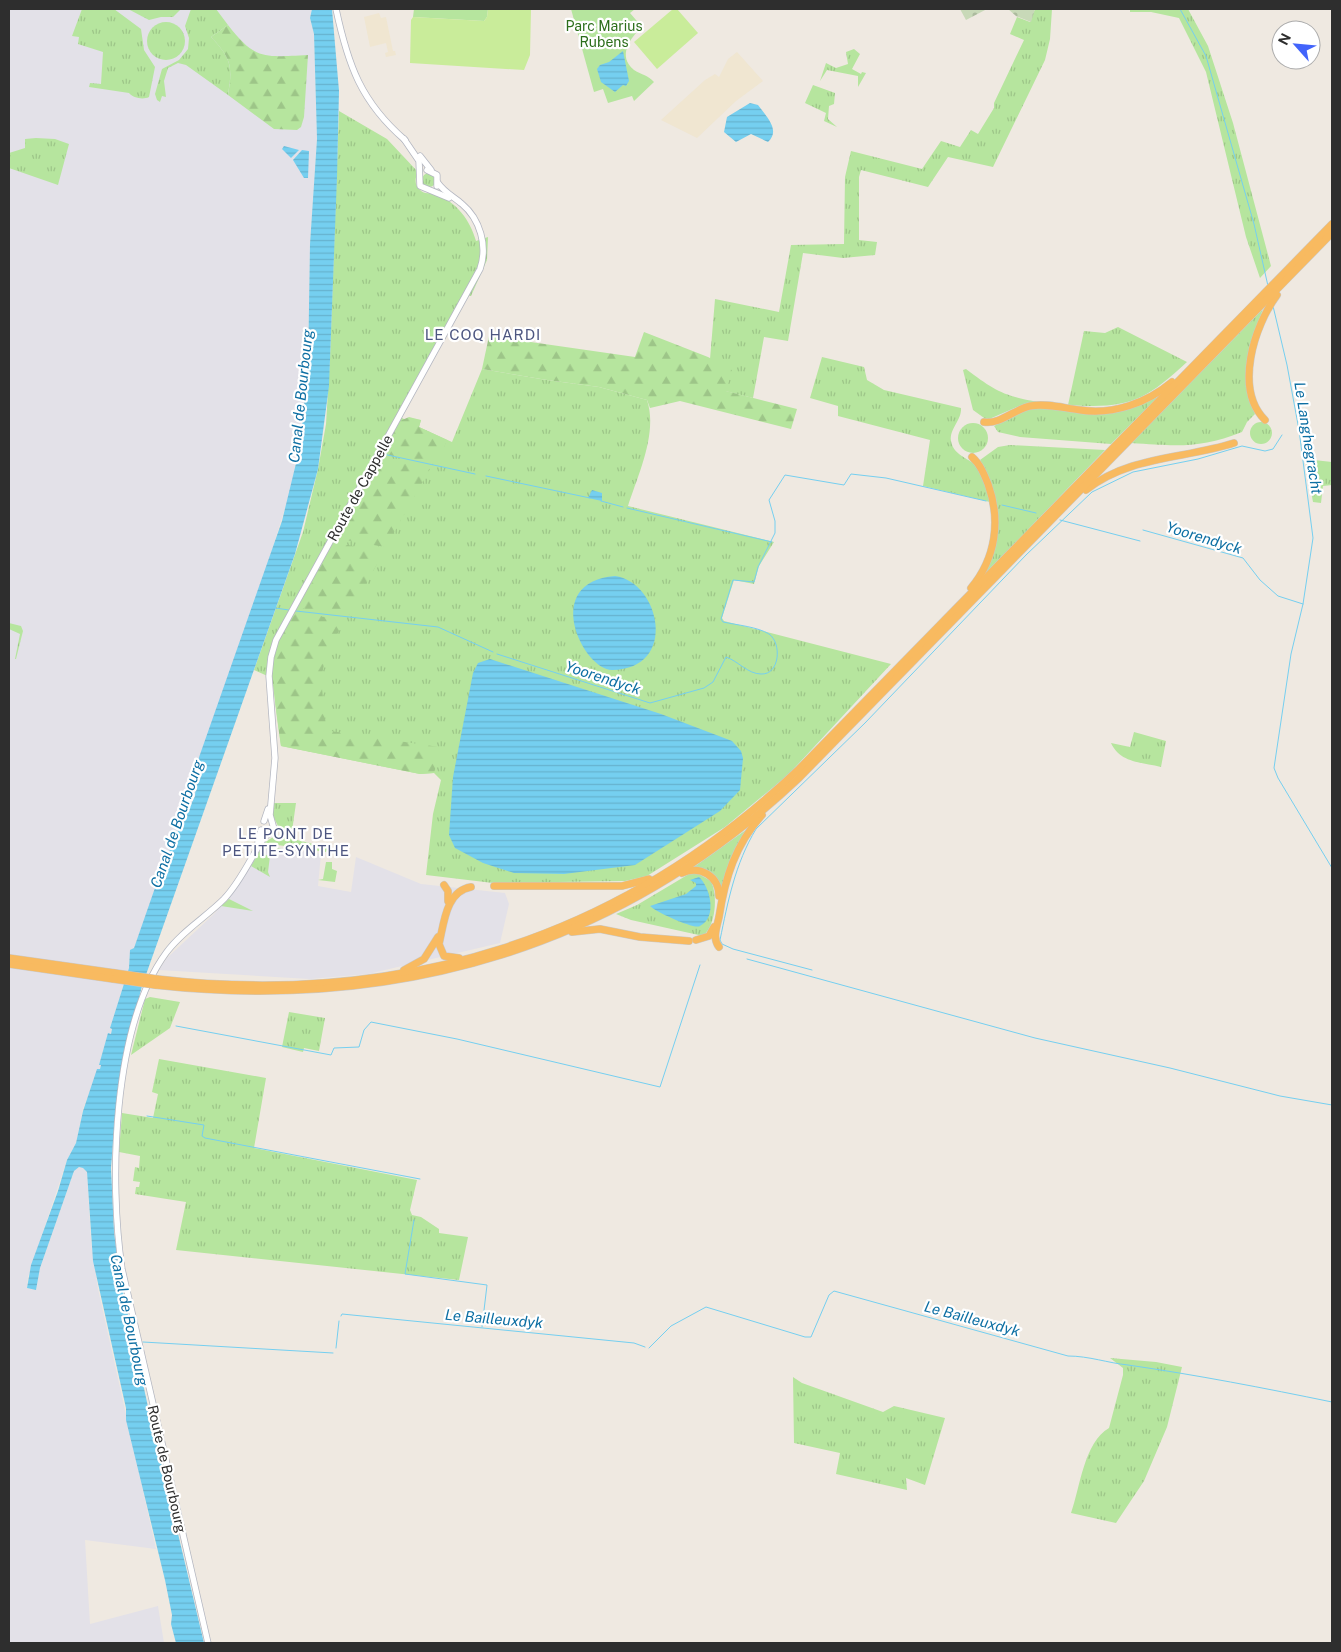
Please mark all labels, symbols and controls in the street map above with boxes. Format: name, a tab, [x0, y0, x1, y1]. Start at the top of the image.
park label: Parc Marius Rubens	[565, 18, 643, 50]
north arrow	[1271, 20, 1321, 70]
text: N	[1275, 31, 1294, 48]
district label: LE COQ HARDI	[425, 326, 541, 343]
water label: Canal de Bourbourg	[285, 328, 316, 464]
water label: Le Langhegracht	[1291, 381, 1326, 496]
street label: Route de Cappelle	[324, 432, 396, 544]
water label: Yoorendyck	[1164, 518, 1245, 557]
water label: Yoorendyck	[563, 657, 644, 698]
water label: Canal de Bourbourg	[147, 758, 206, 890]
district label: LE PONT DE PETITE-SYNTHE	[222, 825, 350, 859]
water label: Canal de Bourbourg	[107, 1253, 152, 1387]
water label: Le Bailleuxdyk	[922, 1298, 1023, 1340]
water label: Le Bailleuxdyk	[444, 1306, 545, 1331]
street label: Route de Bourbourg	[145, 1404, 190, 1535]

